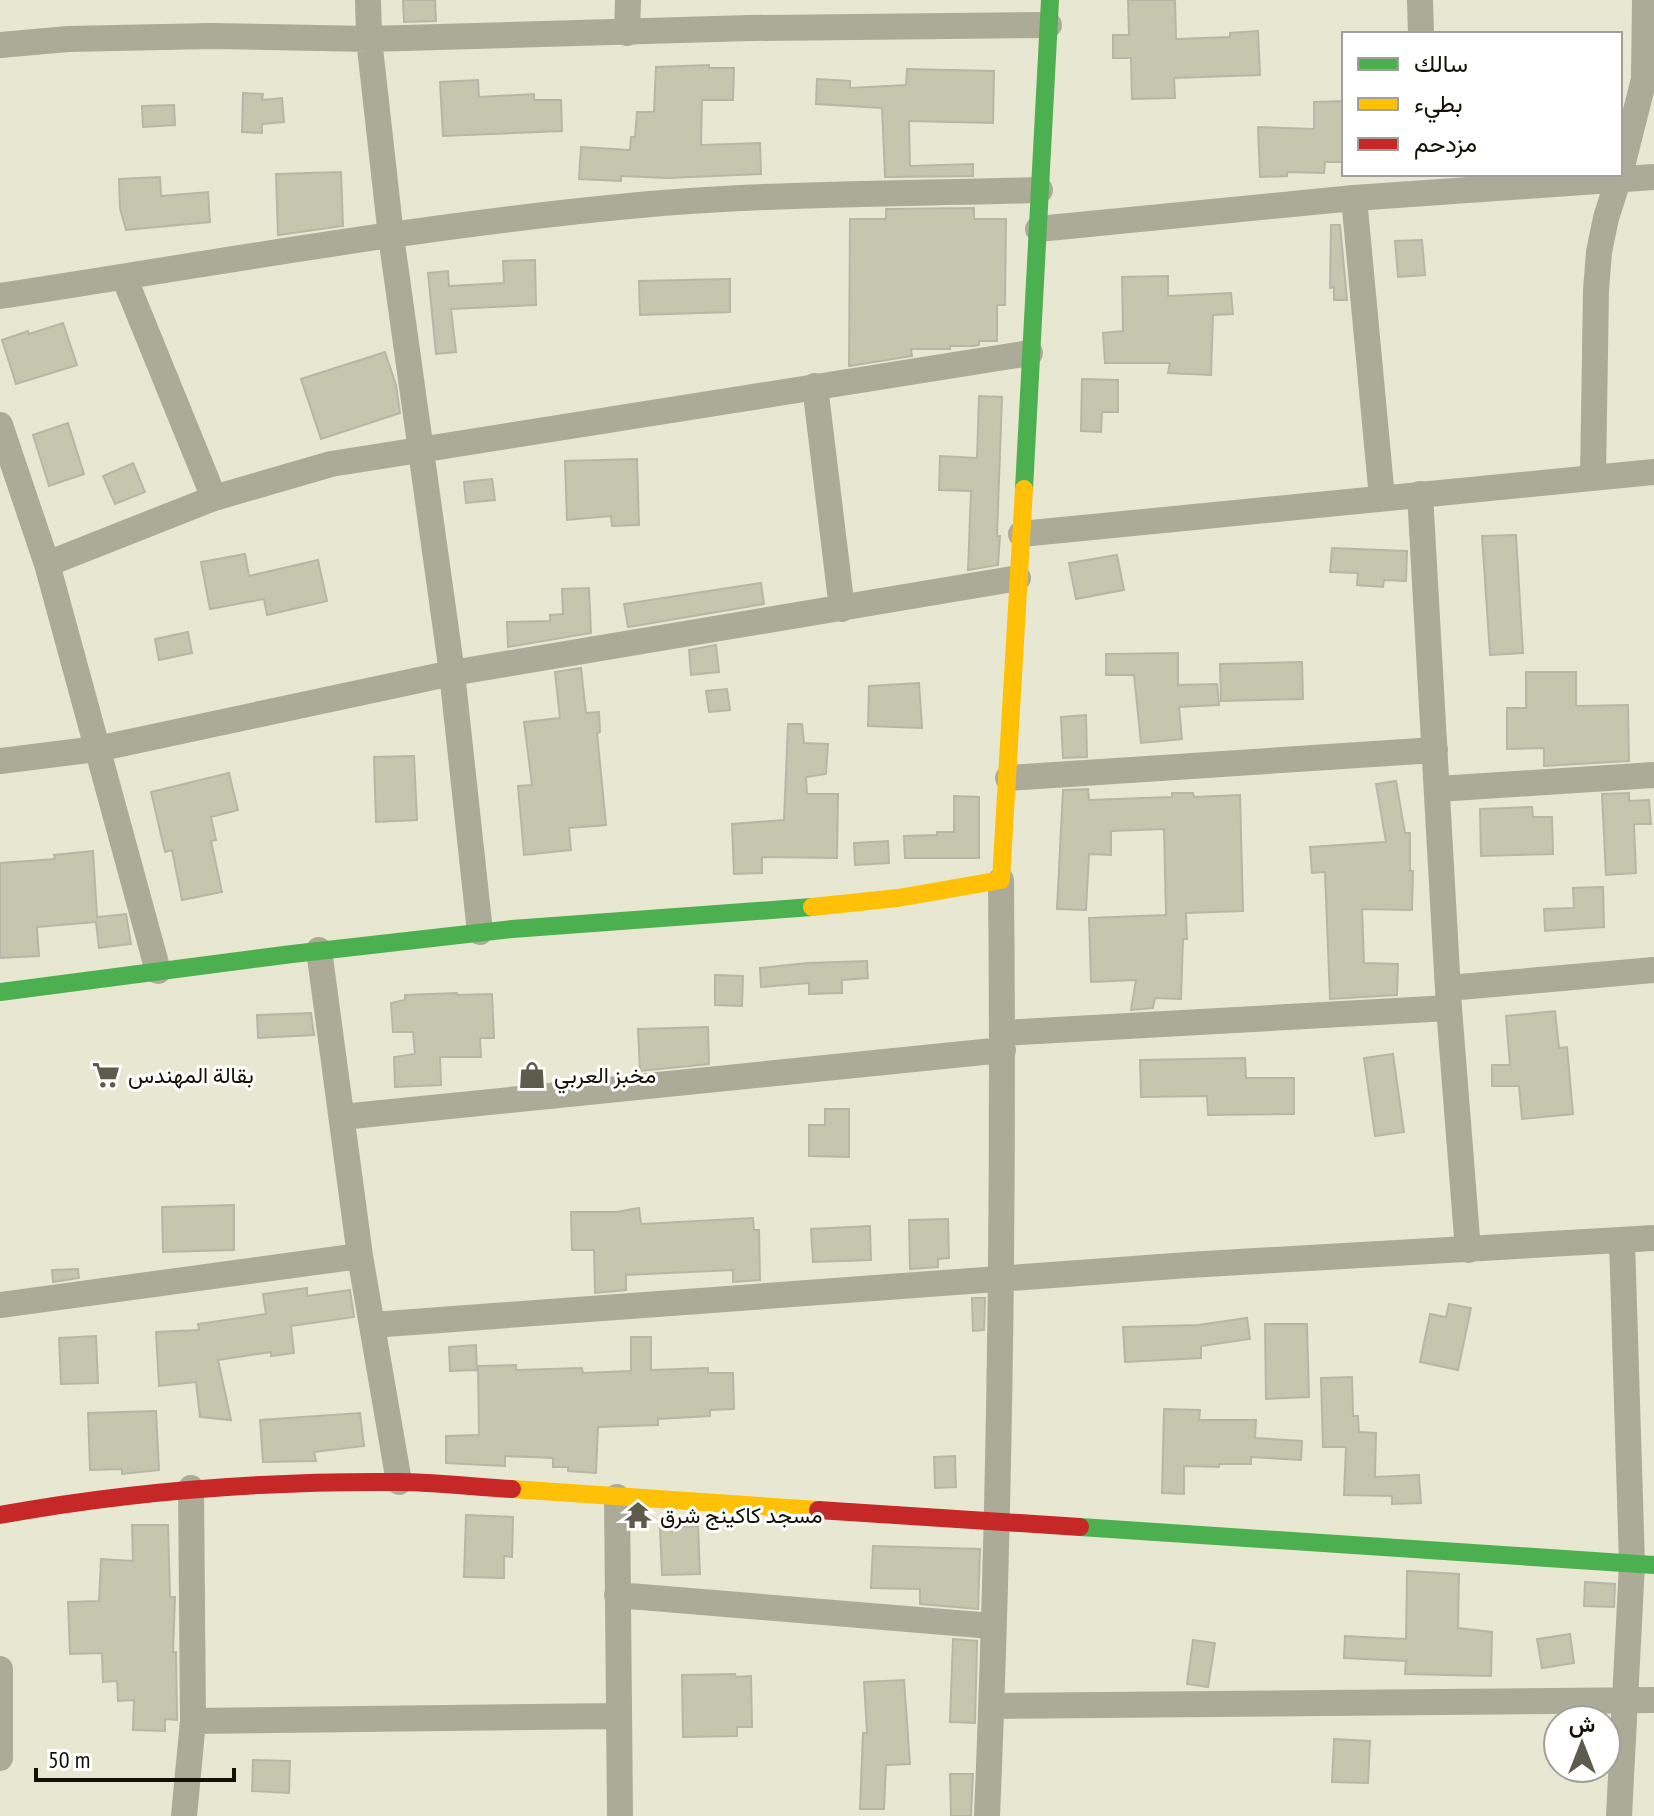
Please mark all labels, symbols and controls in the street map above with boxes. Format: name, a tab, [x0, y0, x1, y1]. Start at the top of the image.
legend	[1342, 32, 1622, 176]
text: سالك	[1414, 48, 1468, 79]
text: بطيء	[1414, 88, 1463, 123]
text: مزدحم	[1414, 128, 1477, 160]
supermarket icon: بقالة المهندس	[91, 1060, 121, 1090]
shop icon: مخبز العربي	[517, 1060, 547, 1090]
place label: بقالة المهندس	[128, 1061, 254, 1089]
place label: مخبز العربي	[554, 1061, 656, 1094]
temple icon: مسجد كاكينج شرق	[623, 1500, 653, 1530]
place label: مسجد كاكينج شرق	[660, 1501, 823, 1530]
north arrow	[1542, 1704, 1622, 1784]
text: ش	[1569, 1710, 1595, 1738]
scale bar	[36, 1732, 234, 1782]
text: 50 m	[48, 1744, 90, 1775]

